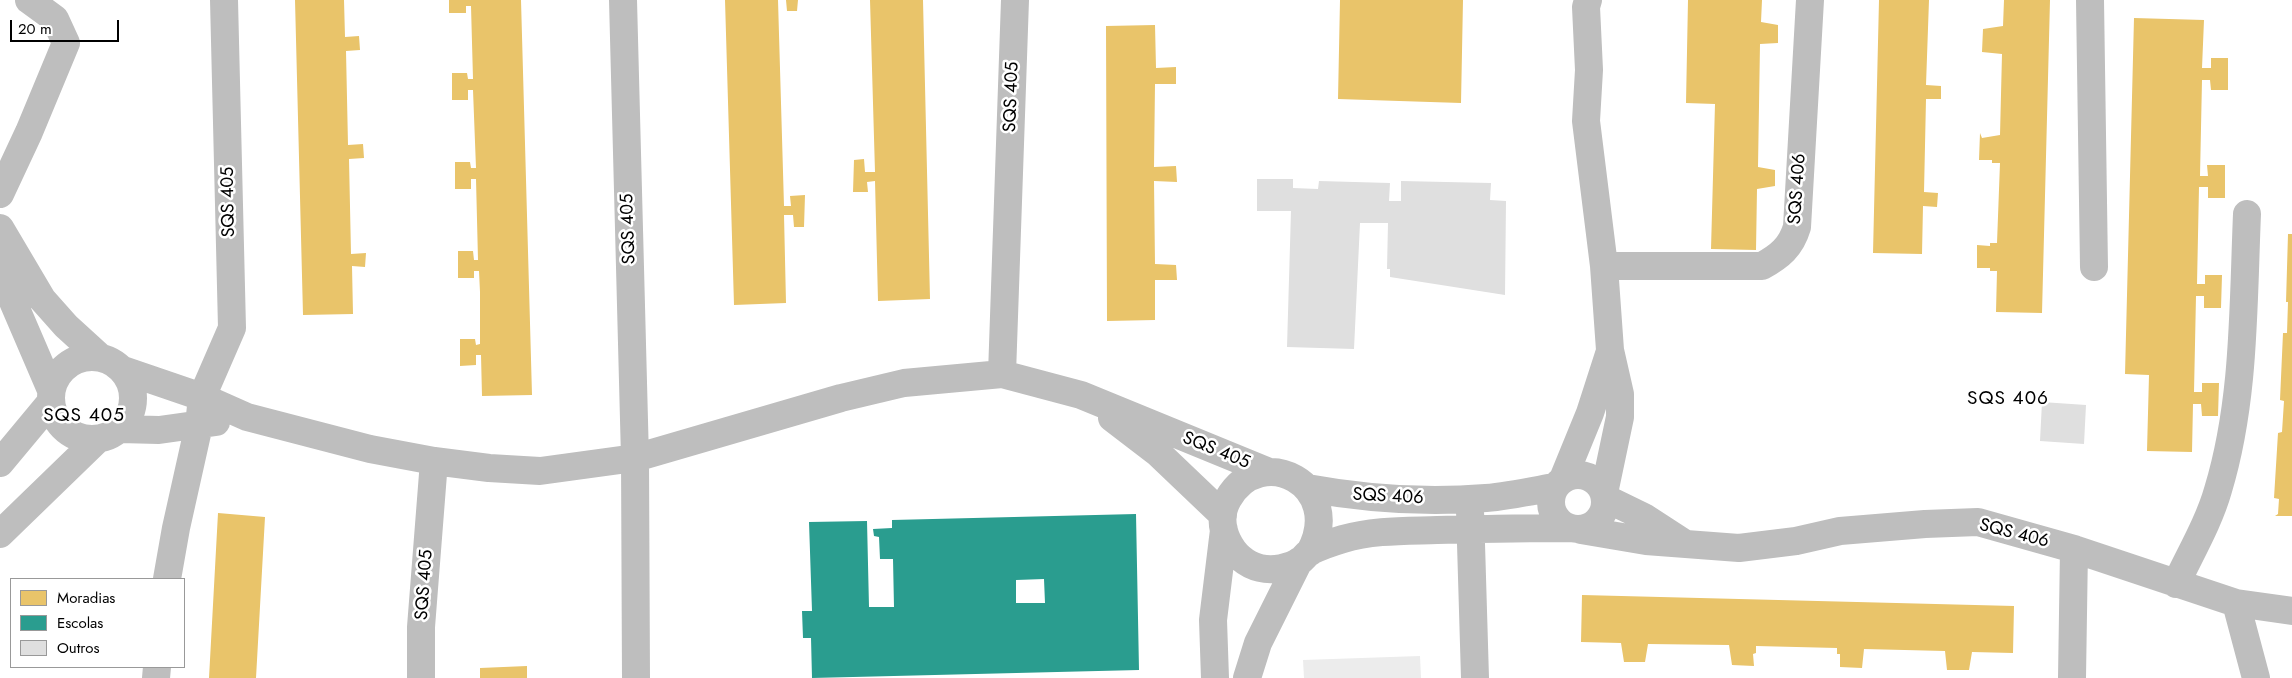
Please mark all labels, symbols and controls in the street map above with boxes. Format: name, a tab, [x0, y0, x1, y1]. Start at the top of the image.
scale bar	[12, 10, 121, 42]
text: 20 m	[18, 18, 52, 40]
street label: SQS 405	[1000, 61, 1024, 133]
street label: SQS 406	[1785, 153, 1811, 225]
street label: SQS 405	[218, 166, 240, 238]
street label: SQS 405	[617, 193, 641, 265]
district label: SQS 406	[1966, 388, 2050, 410]
district label: SQS 405	[42, 405, 126, 427]
street label: SQS 405	[1179, 428, 1253, 474]
street label: SQS 406	[1352, 484, 1424, 510]
street label: SQS 406	[1977, 515, 2051, 553]
street label: SQS 405	[412, 549, 438, 621]
legend	[10, 578, 185, 668]
text: Moradias	[57, 587, 115, 609]
text: Escolas	[57, 612, 103, 634]
text: Outros	[57, 637, 99, 659]

